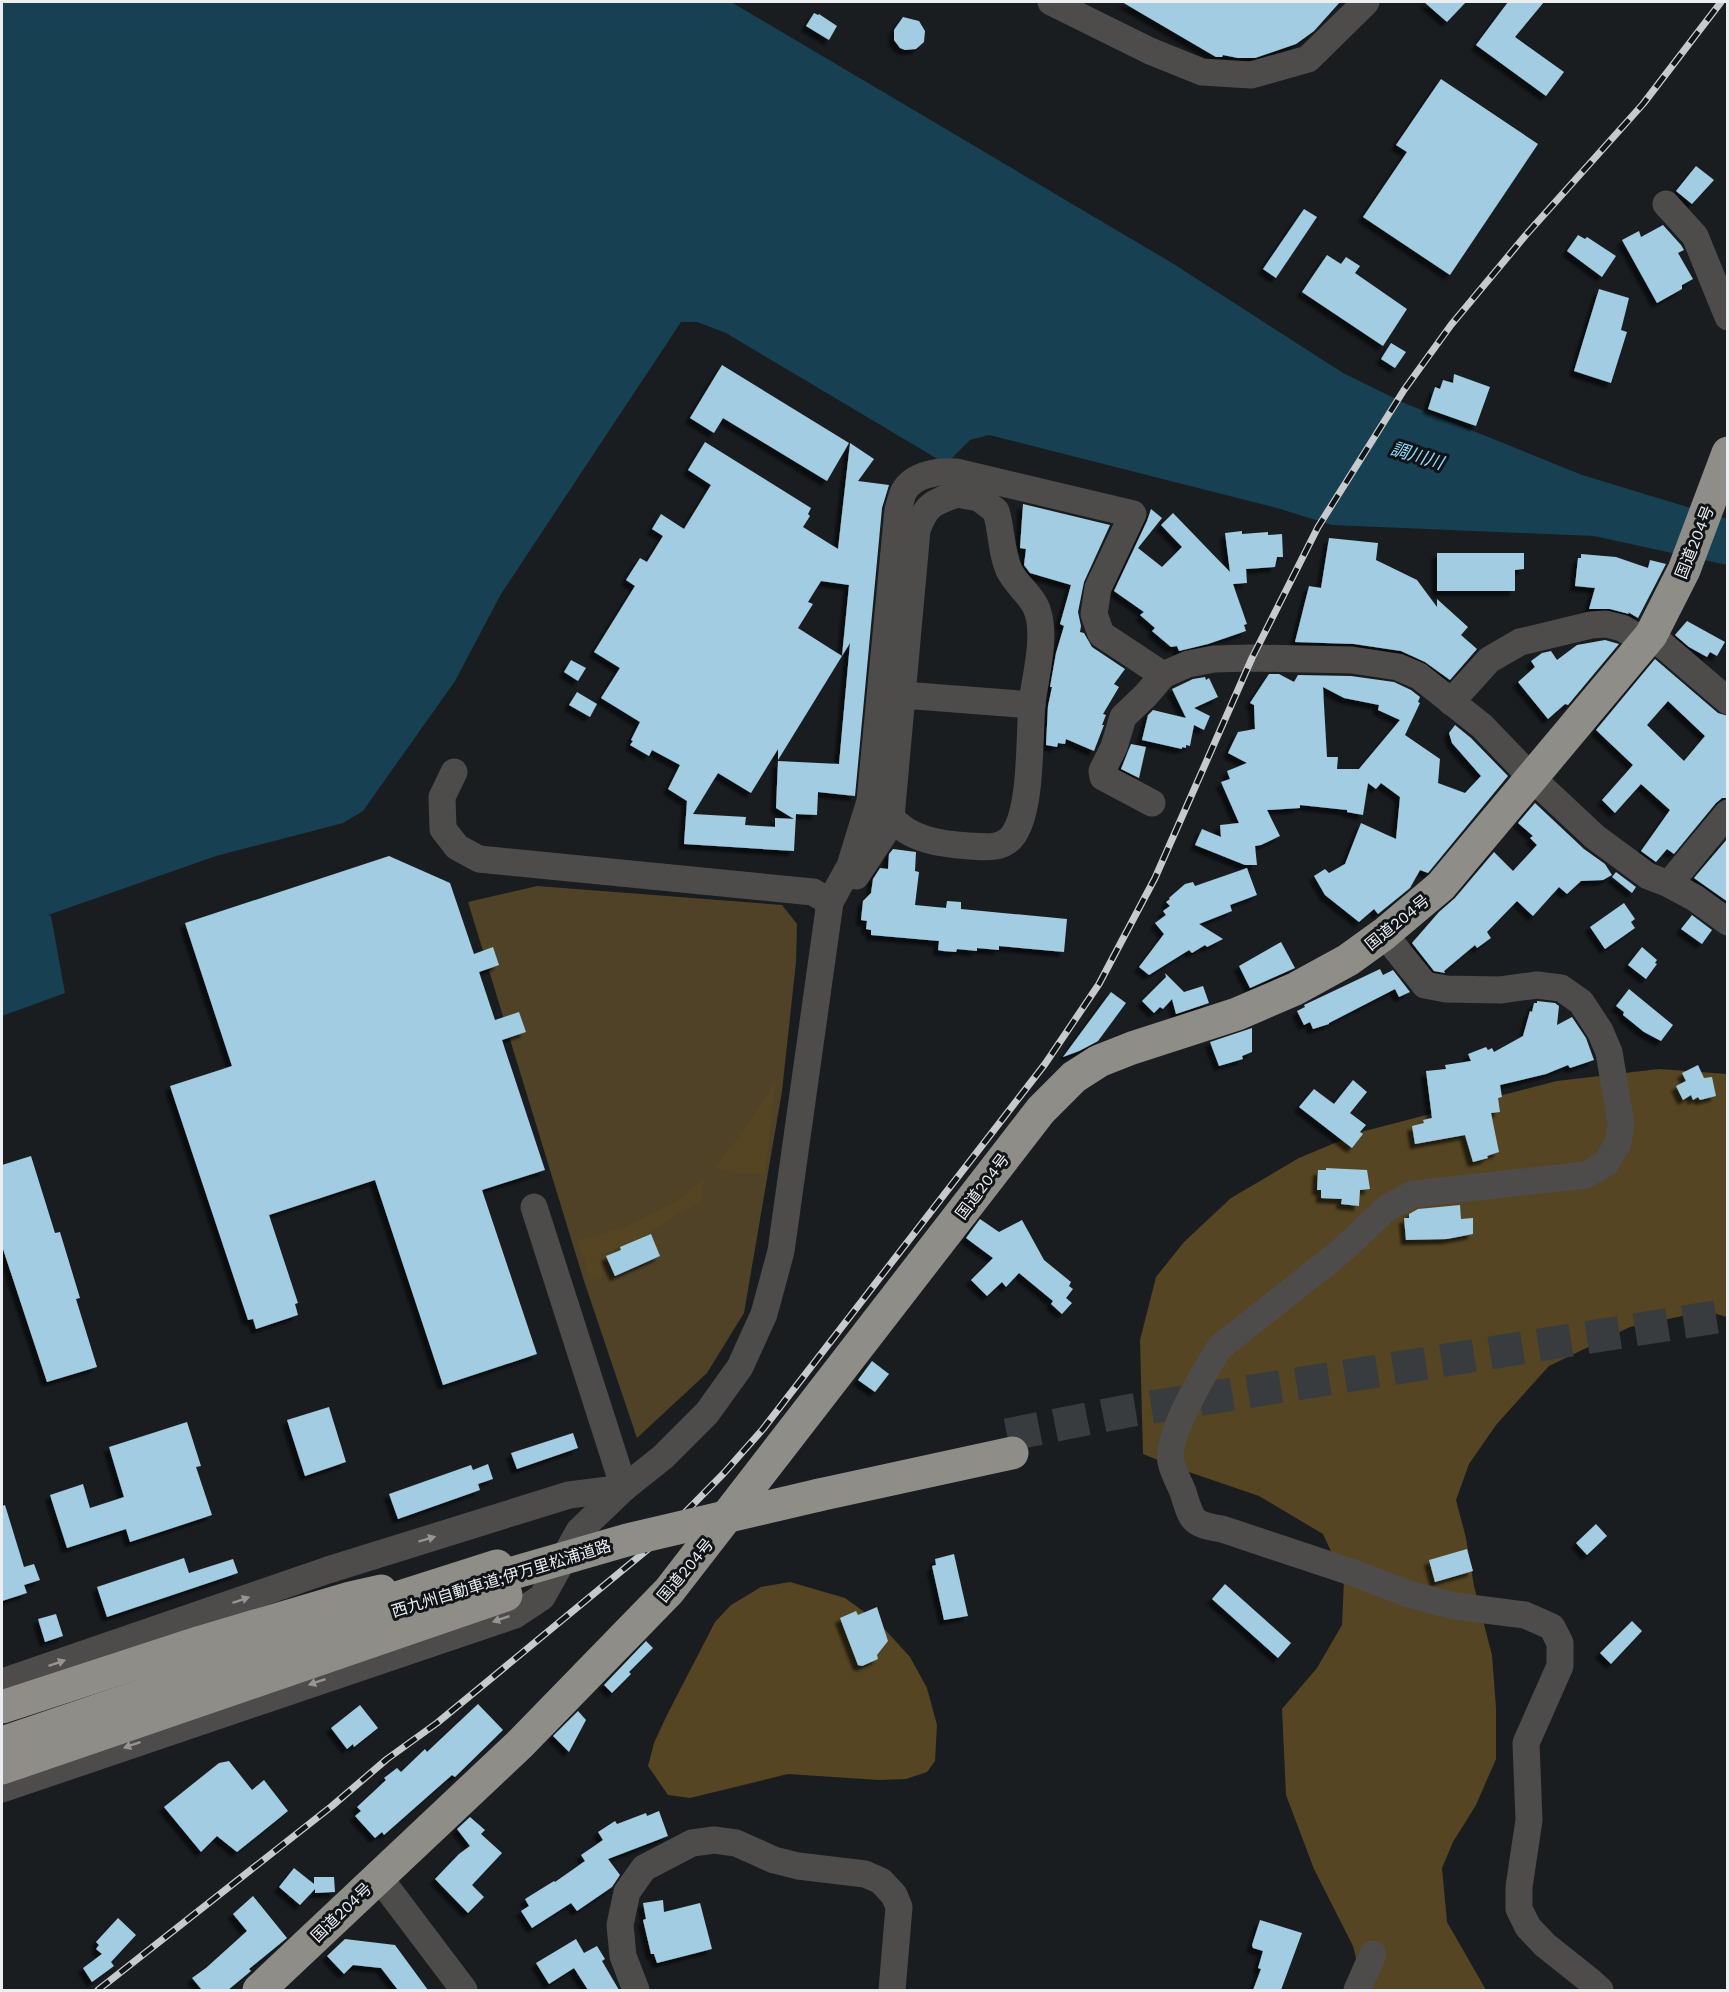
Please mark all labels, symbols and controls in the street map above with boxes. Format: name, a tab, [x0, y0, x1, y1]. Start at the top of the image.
water label: 調川川	[1388, 438, 1448, 474]
street label: 国道204号	[1671, 503, 1718, 581]
street label: 国道204号	[1361, 891, 1433, 954]
street label: 国道204号	[952, 1150, 1013, 1223]
one-way arrow	[418, 1534, 436, 1544]
street label: 国道204号	[653, 1535, 717, 1606]
street label: 西九州自動車道;伊万里松浦道路	[389, 1536, 613, 1621]
one-way arrow	[232, 1595, 250, 1604]
one-way arrow	[492, 1615, 510, 1625]
one-way arrow	[48, 1658, 66, 1668]
one-way arrow	[308, 1678, 326, 1687]
one-way arrow	[123, 1740, 141, 1750]
street label: 国道204号	[307, 1879, 376, 1946]

